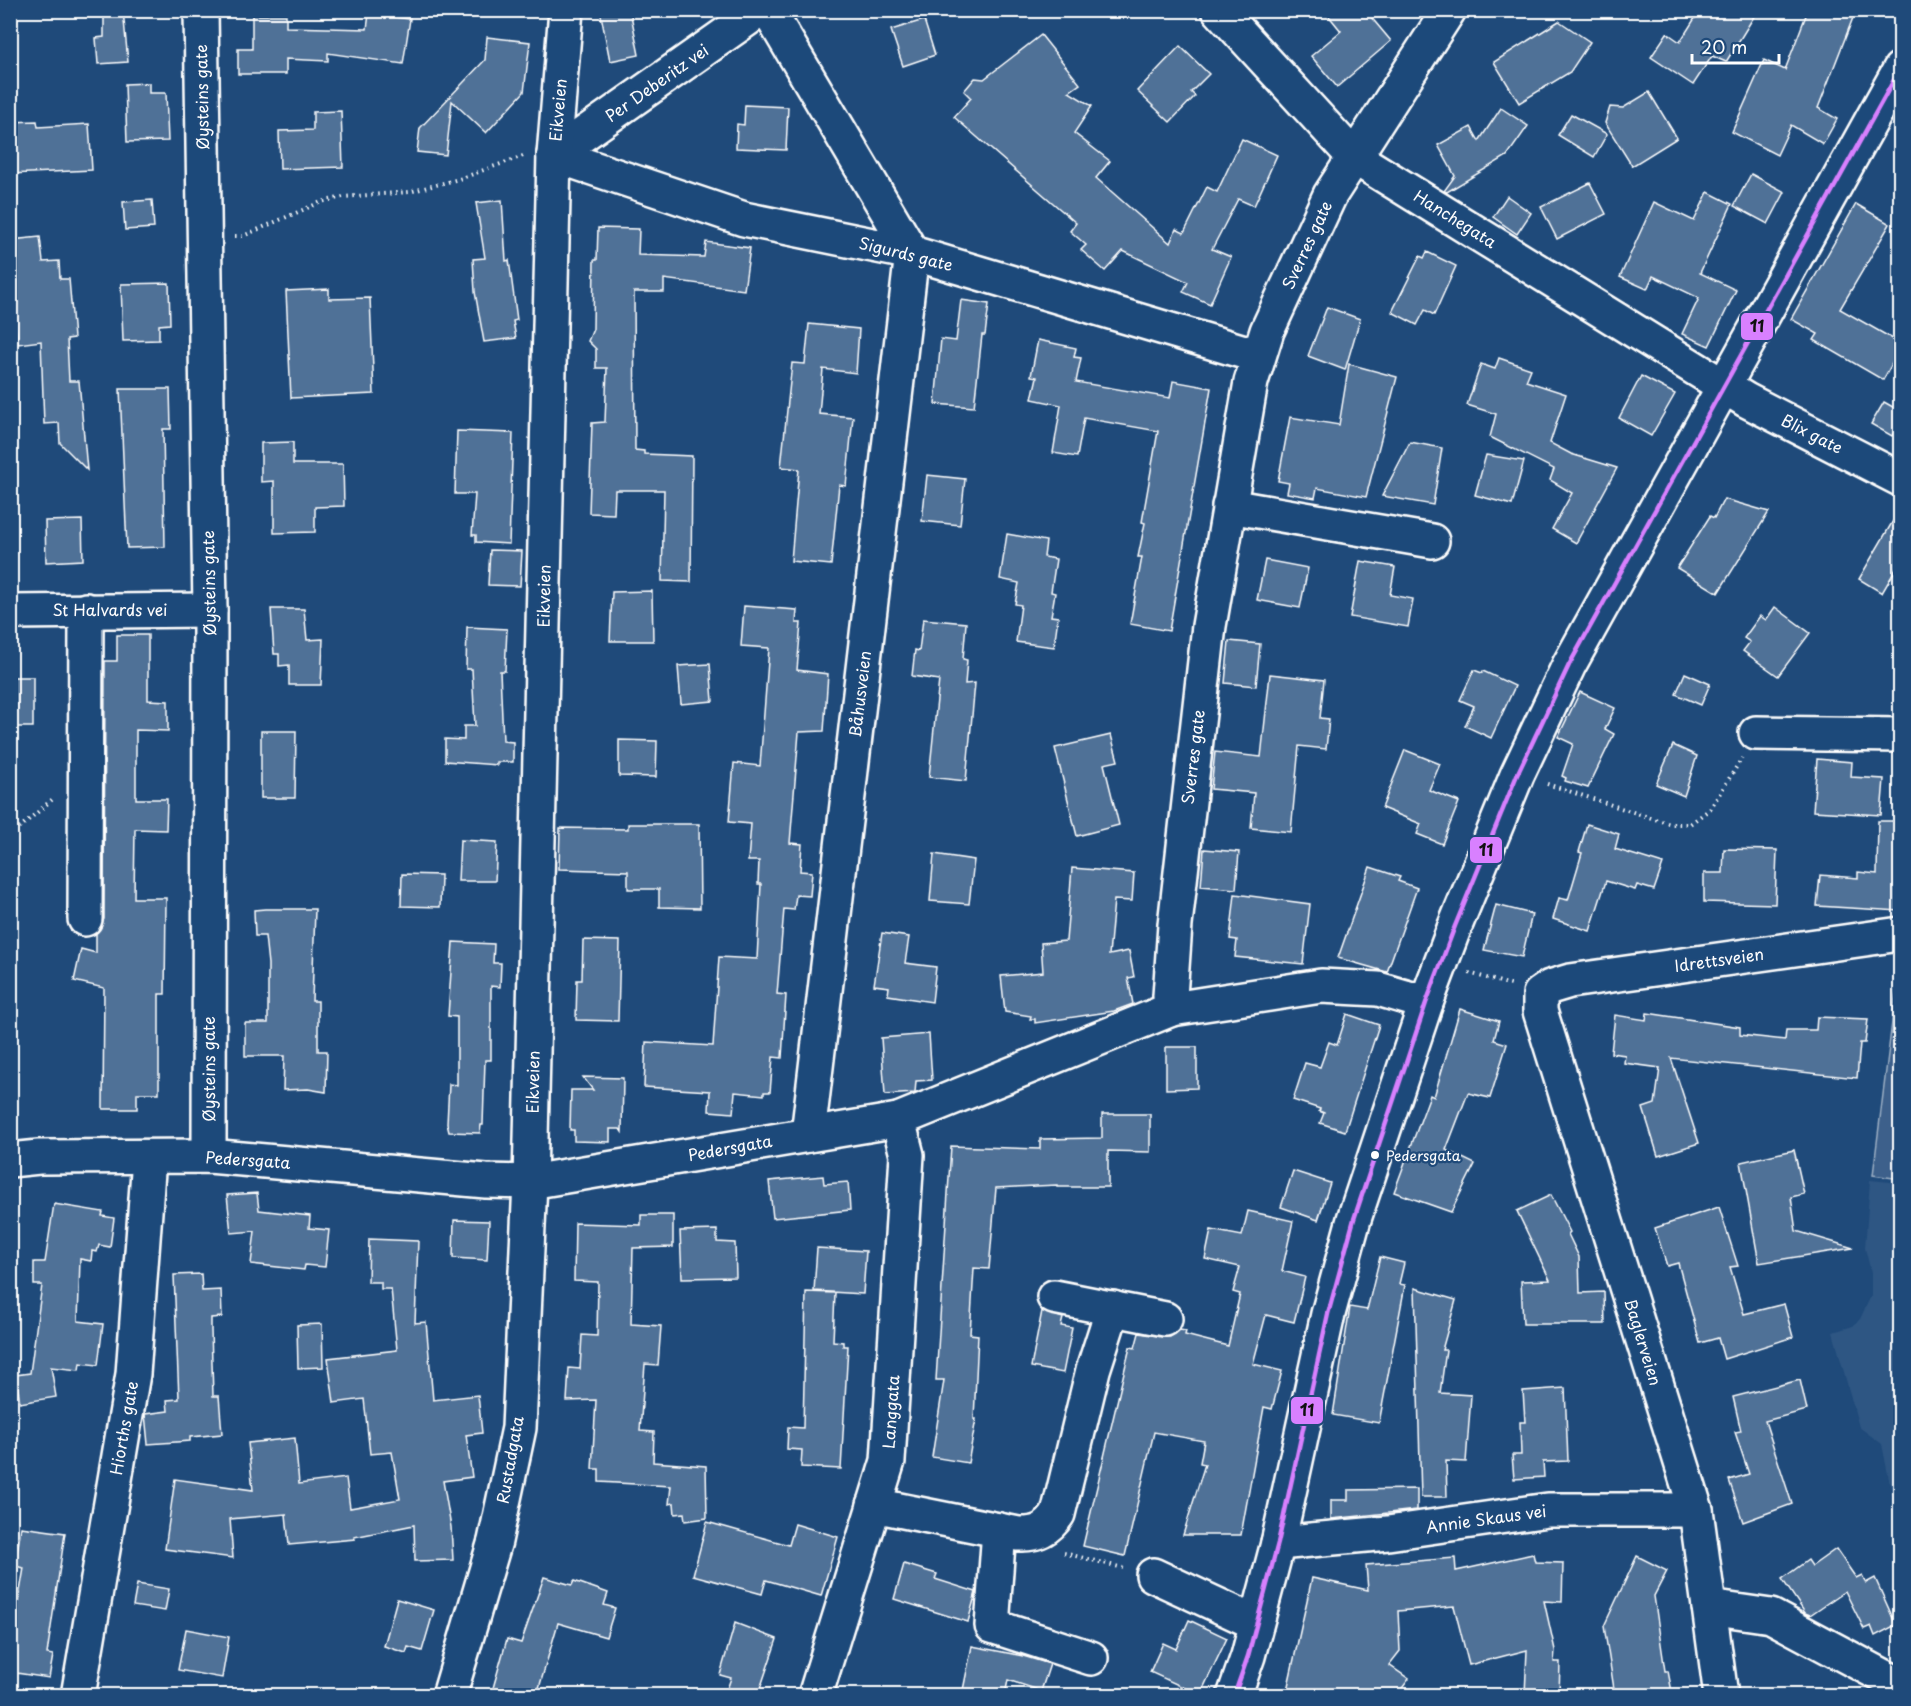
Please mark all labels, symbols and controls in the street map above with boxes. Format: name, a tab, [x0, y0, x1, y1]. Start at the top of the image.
scale bar	[1692, 27, 1779, 65]
text: 20 m	[1701, 33, 1747, 60]
street label: Per Deberitz vei	[600, 38, 713, 127]
street label: Øysteins gate	[188, 44, 214, 150]
street label: Eikveien	[542, 78, 572, 142]
street label: Hanchegata	[1410, 183, 1501, 253]
street label: Sverres gate	[1275, 196, 1337, 293]
street label: Sigurds gate	[857, 230, 956, 276]
line badge: 11	[1740, 312, 1774, 341]
text: 11	[1750, 313, 1764, 337]
street label: Blix gate	[1777, 407, 1847, 459]
street label: Øysteins gate	[195, 530, 221, 636]
street label: Eikveien	[530, 564, 556, 628]
street label: St Halvards vei	[52, 597, 168, 621]
street label: Båhusveien	[842, 649, 876, 739]
street label: Sverres gate	[1174, 708, 1210, 806]
line badge: 11	[1469, 836, 1503, 864]
text: 11	[1479, 837, 1493, 861]
street label: Idrettsveien	[1673, 941, 1765, 977]
street label: Øysteins gate	[196, 1016, 220, 1122]
street label: Eikveien	[519, 1050, 545, 1114]
street label: Pedersgata	[686, 1128, 774, 1166]
street label: Pedersgata	[205, 1144, 291, 1174]
place label: Pedersgata	[1386, 1145, 1461, 1166]
marker: Pedersgata	[1369, 1149, 1381, 1161]
street label: Baglerveien	[1619, 1295, 1669, 1388]
street label: Langgata	[875, 1374, 905, 1450]
street label: Hiorths gate	[103, 1379, 143, 1477]
line badge: 11	[1290, 1396, 1324, 1425]
text: 11	[1300, 1397, 1314, 1421]
street label: Rustadgata	[489, 1414, 529, 1506]
street label: Annie Skaus vei	[1424, 1498, 1548, 1538]

